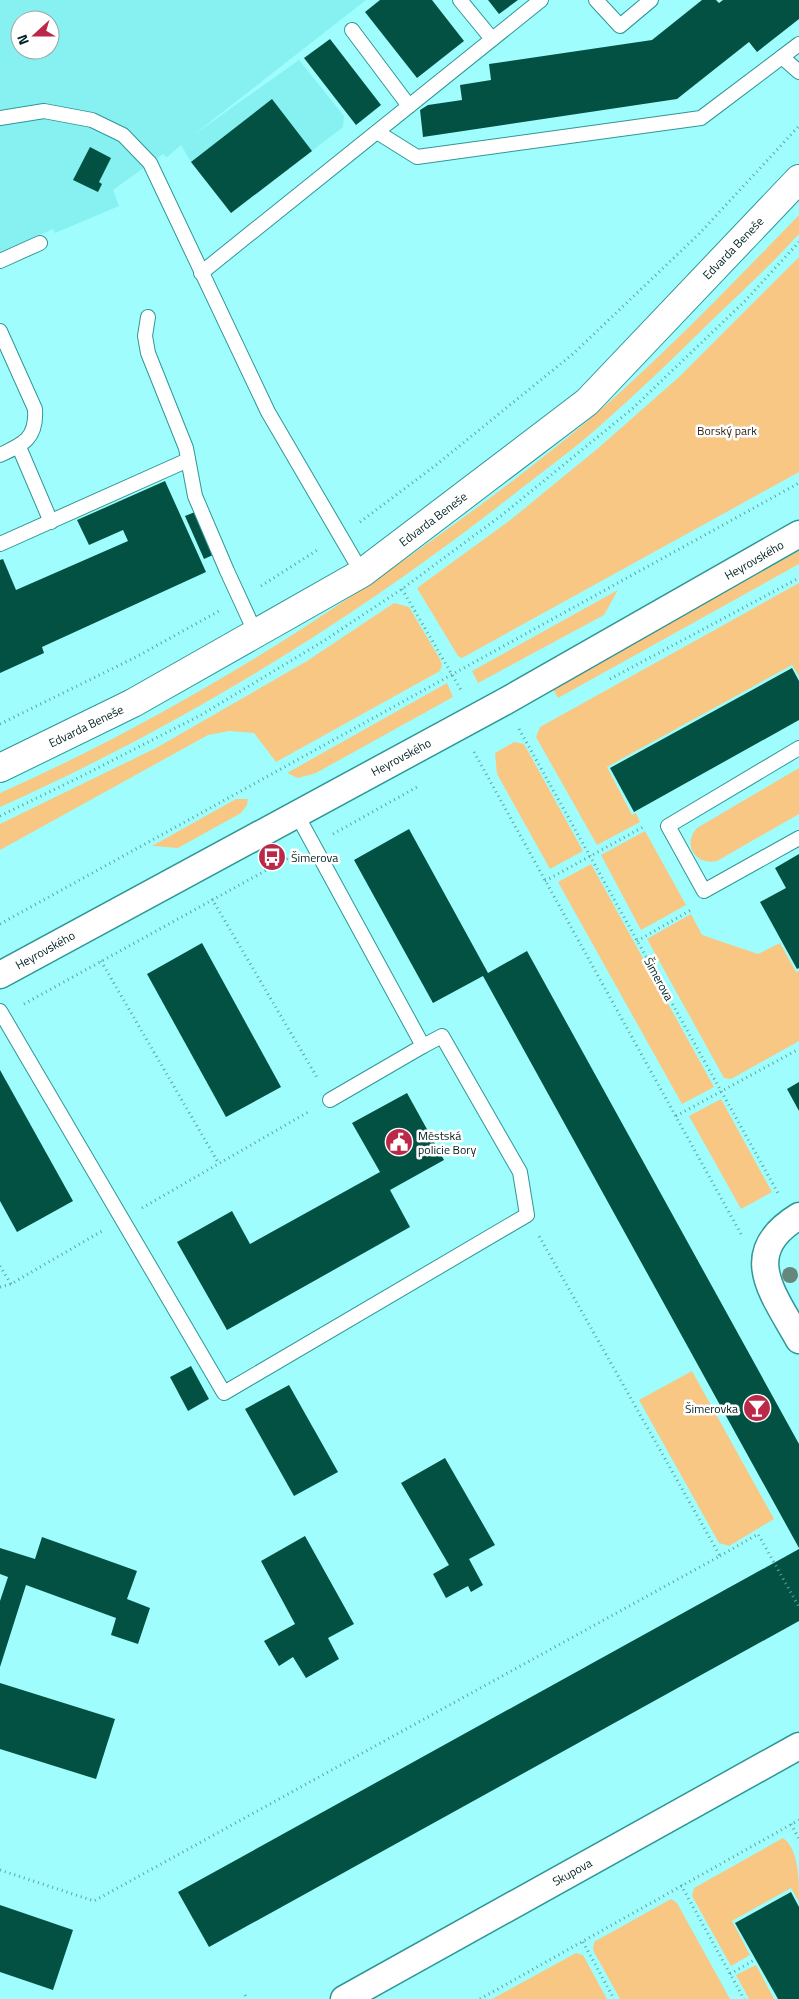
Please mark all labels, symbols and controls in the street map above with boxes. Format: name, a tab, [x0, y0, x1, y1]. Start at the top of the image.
north arrow	[10, 10, 60, 60]
text: N	[11, 32, 34, 48]
street label: Edvarda Beneše	[698, 212, 768, 284]
park label: Borský park	[697, 421, 757, 440]
street label: Edvarda Beneše	[395, 487, 471, 551]
street label: Heyrovského	[721, 535, 787, 585]
street label: Edvarda Beneše	[45, 700, 127, 752]
street label: Heyrovského	[368, 733, 434, 781]
bus stop icon: Šimerova	[257, 842, 287, 872]
place label: Šimerova	[291, 848, 338, 867]
street label: Heyrovského	[12, 926, 78, 974]
street label: Šimerova	[639, 954, 679, 1004]
place label: Městská policie Bory	[418, 1126, 477, 1159]
public building icon: Městská policie Bory	[384, 1127, 414, 1157]
bar icon: Šimerovka	[742, 1393, 772, 1423]
place label: Šimerovka	[685, 1399, 738, 1418]
street label: Skupova	[549, 1853, 595, 1891]

